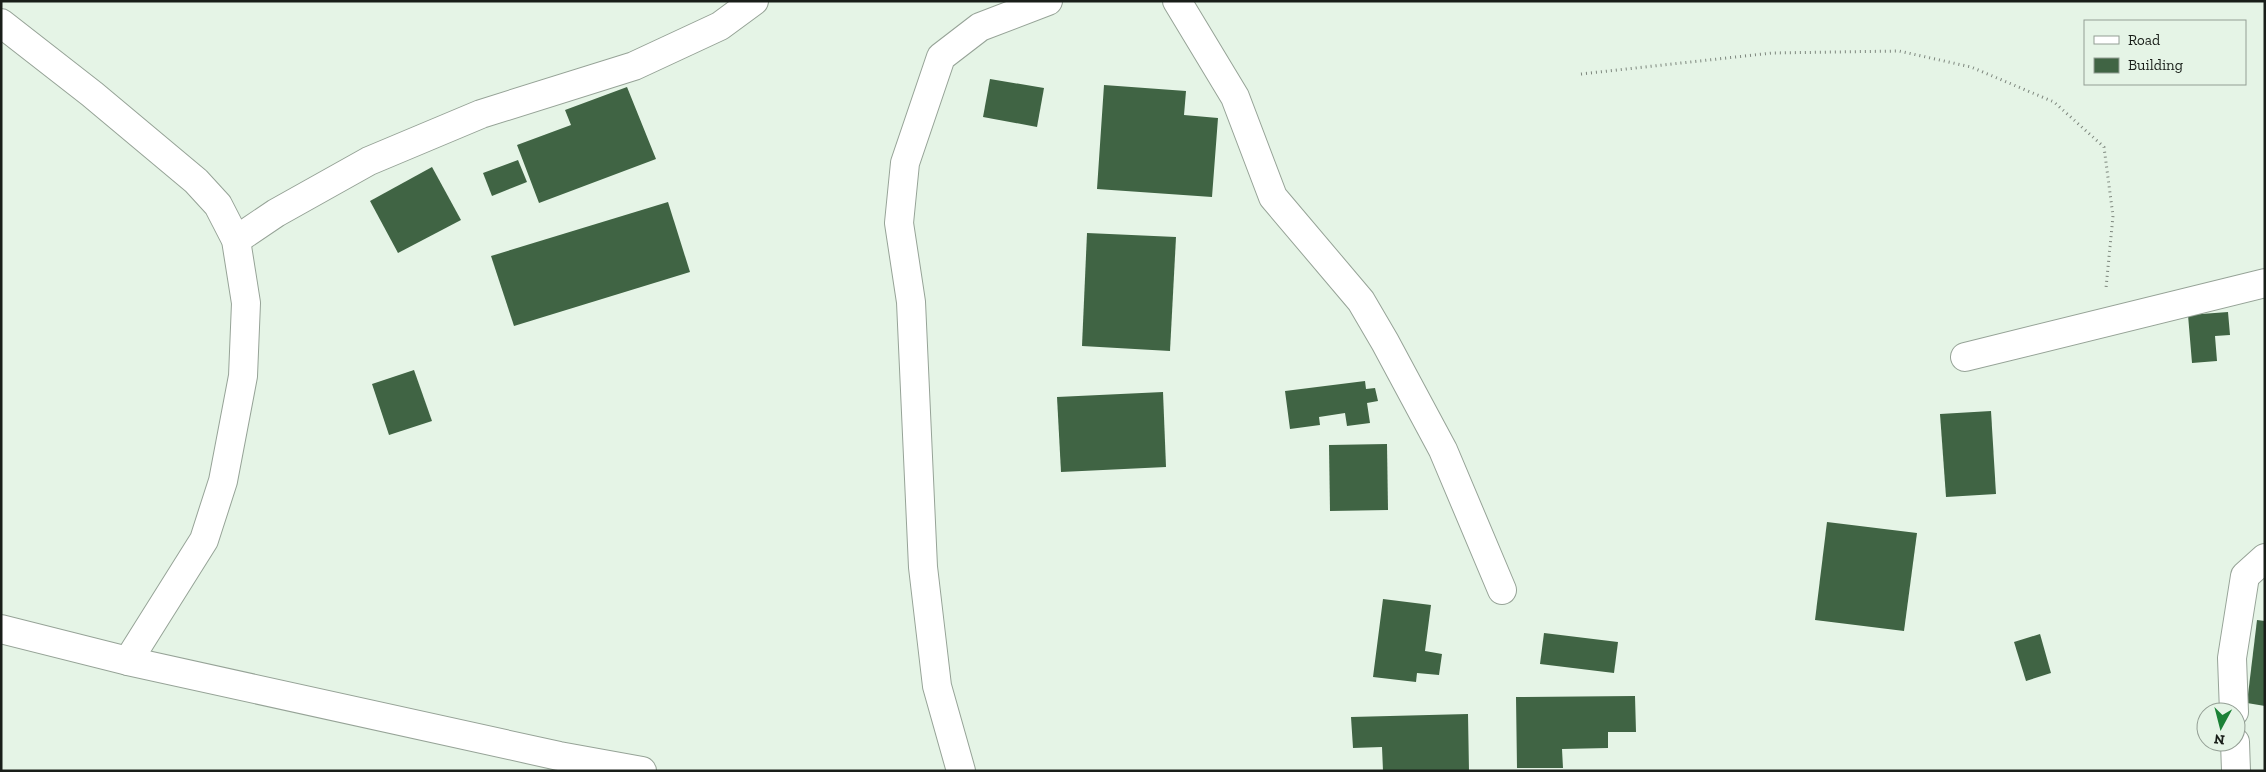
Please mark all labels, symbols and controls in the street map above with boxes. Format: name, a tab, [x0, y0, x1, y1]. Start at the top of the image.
legend	[2084, 20, 2246, 85]
text: Road	[2128, 31, 2161, 49]
text: Building	[2128, 56, 2183, 74]
north arrow	[2196, 702, 2246, 752]
text: N	[2213, 730, 2226, 748]

